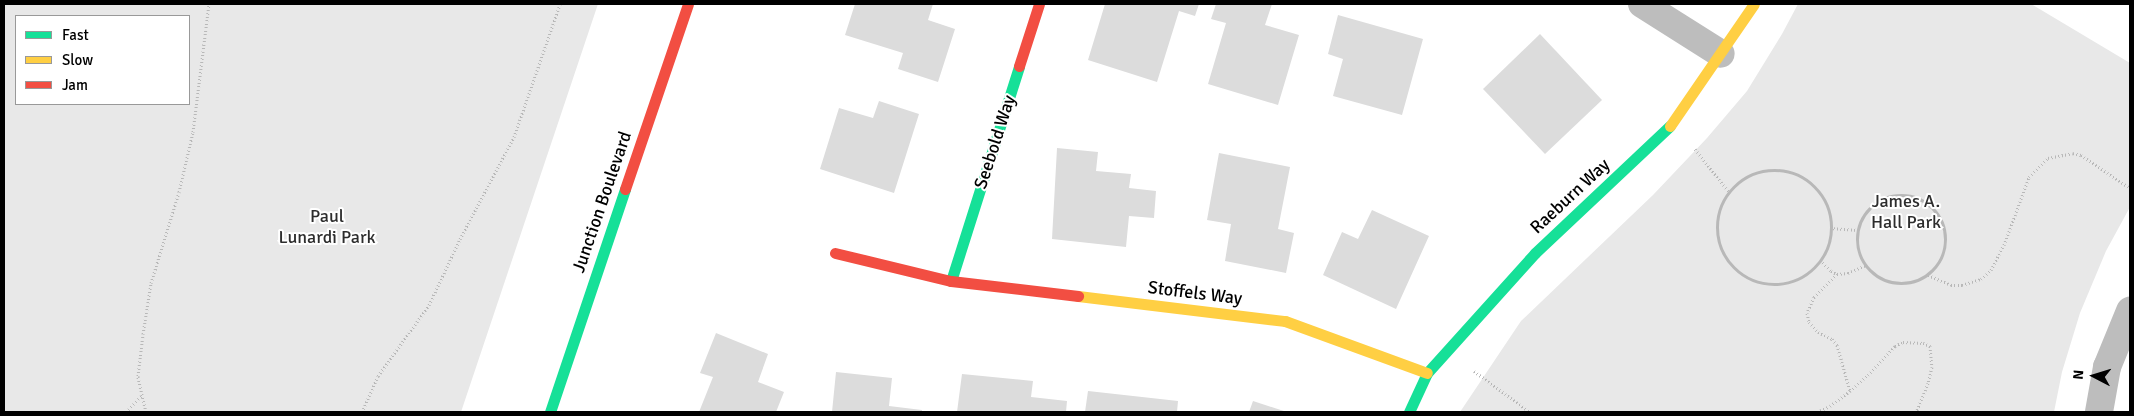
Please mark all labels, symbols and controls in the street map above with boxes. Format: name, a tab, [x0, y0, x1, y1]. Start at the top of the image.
legend	[15, 15, 190, 105]
text: Fast	[62, 26, 89, 44]
text: Slow	[62, 51, 93, 69]
text: Jam	[62, 76, 88, 94]
street label: Seebold Way	[970, 92, 1020, 192]
street label: Junction Boulevard	[568, 129, 636, 275]
street label: Raeburn Way	[1526, 154, 1614, 238]
park label: James A. Hall Park	[1871, 191, 1941, 233]
park label: Paul Lunardi Park	[278, 206, 376, 248]
street label: Stoffels Way	[1147, 277, 1243, 309]
north arrow	[2069, 351, 2119, 401]
text: N	[2070, 369, 2087, 380]

